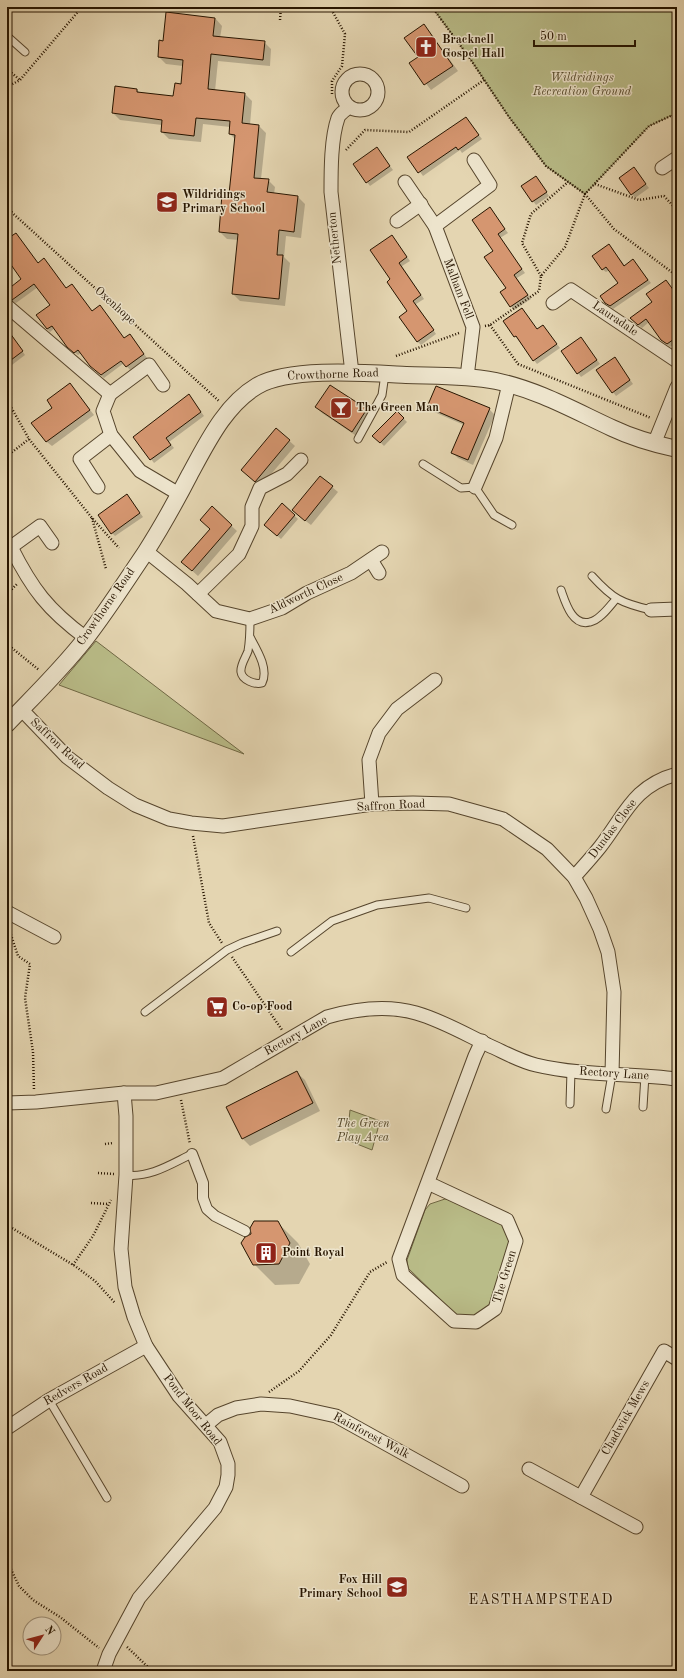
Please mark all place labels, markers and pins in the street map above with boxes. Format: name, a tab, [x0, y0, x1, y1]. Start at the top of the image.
church icon: Bracknell Gospel Hall	[413, 34, 439, 60]
place label: Bracknell Gospel Hall	[442, 34, 505, 60]
school or university icon: Wildridings Primary School	[154, 189, 180, 215]
place label: Wildridings Primary School	[182, 189, 266, 215]
bar icon: The Green Man	[328, 395, 354, 421]
place label: The Green Man	[356, 402, 439, 414]
supermarket icon: Co-op Food	[204, 994, 230, 1020]
place label: Co-op Food	[232, 1001, 293, 1013]
building icon: Point Royal	[253, 1240, 279, 1266]
place label: Point Royal	[282, 1247, 345, 1259]
place label: Fox Hill Primary School	[299, 1574, 382, 1600]
school or university icon: Fox Hill Primary School	[384, 1574, 410, 1600]

